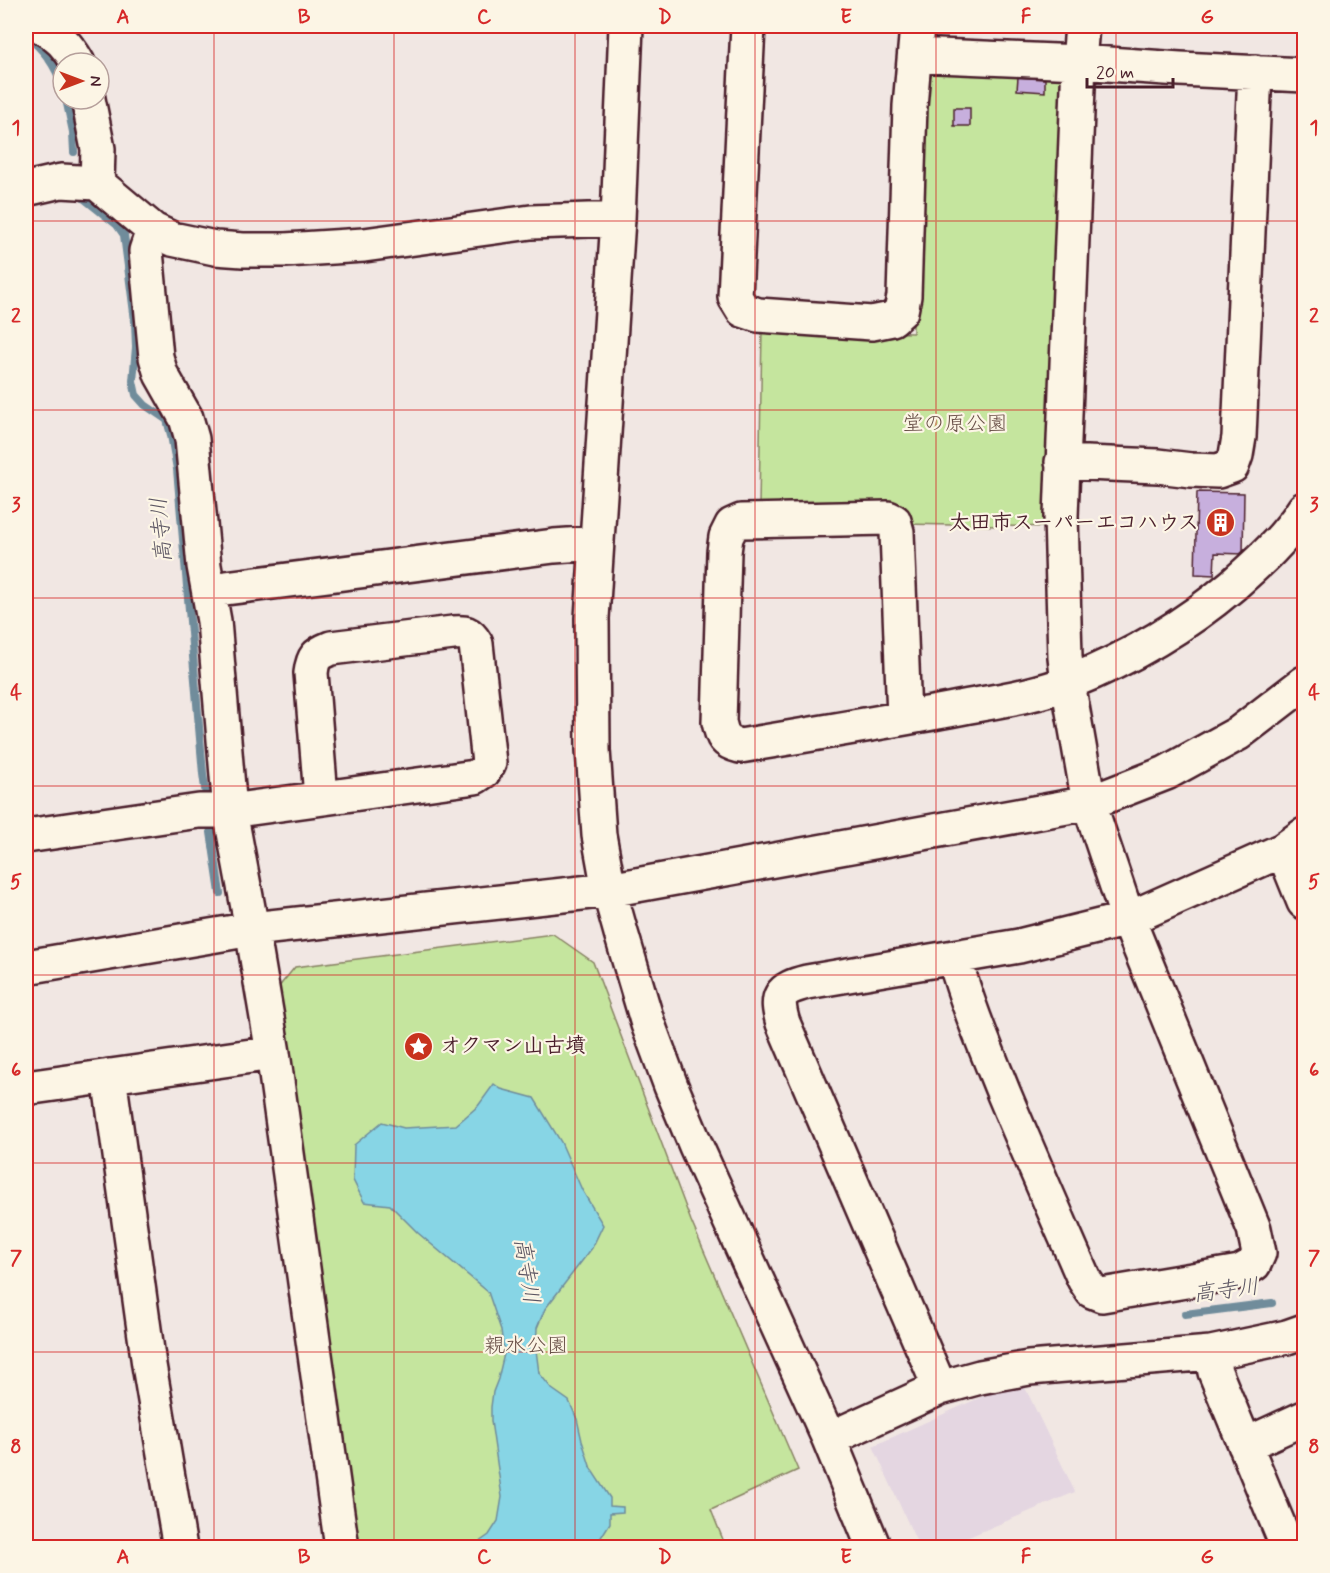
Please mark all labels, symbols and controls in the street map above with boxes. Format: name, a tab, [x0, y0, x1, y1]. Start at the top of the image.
text: A	[116, 4, 130, 31]
text: B	[298, 4, 311, 31]
text: C	[477, 4, 492, 31]
text: D	[658, 4, 672, 31]
text: E	[840, 4, 852, 31]
text: F	[1021, 4, 1032, 31]
text: G	[1200, 4, 1214, 31]
north arrow	[51, 51, 111, 111]
scale bar	[1087, 51, 1172, 89]
text: 20 m	[1096, 61, 1134, 85]
text: N	[84, 76, 105, 86]
text: 1	[12, 115, 20, 142]
text: 1	[1310, 115, 1318, 142]
text: 2	[11, 303, 21, 330]
text: 2	[1309, 303, 1319, 330]
park label: 堂の原公園	[903, 410, 1008, 438]
text: 3	[11, 492, 21, 519]
text: 3	[1309, 492, 1319, 519]
water label: 高寺川	[145, 496, 179, 564]
building icon: 太田市スーパーエコハウス	[1204, 507, 1236, 539]
place label: 太田市スーパーエコハウス	[949, 509, 1199, 537]
text: 4	[10, 680, 22, 707]
text: 4	[1308, 680, 1320, 707]
text: 5	[10, 869, 22, 896]
text: 5	[1308, 869, 1320, 896]
place icon: オクマン山古墳	[403, 1030, 435, 1062]
place label: オクマン山古墳	[440, 1032, 586, 1060]
text: 6	[11, 1057, 21, 1084]
text: 6	[1309, 1057, 1319, 1084]
water label: 高寺川	[507, 1236, 545, 1306]
text: 7	[10, 1245, 22, 1272]
text: 7	[1308, 1245, 1320, 1272]
water label: 高寺川	[1192, 1273, 1260, 1309]
park label: 親水公園	[484, 1332, 568, 1360]
text: 8	[10, 1434, 22, 1461]
text: 8	[1308, 1434, 1320, 1461]
text: A	[116, 1544, 130, 1571]
text: B	[298, 1544, 311, 1571]
text: C	[477, 1544, 492, 1571]
text: D	[658, 1544, 672, 1571]
text: E	[840, 1544, 852, 1571]
text: F	[1021, 1544, 1032, 1571]
text: G	[1200, 1544, 1214, 1571]

